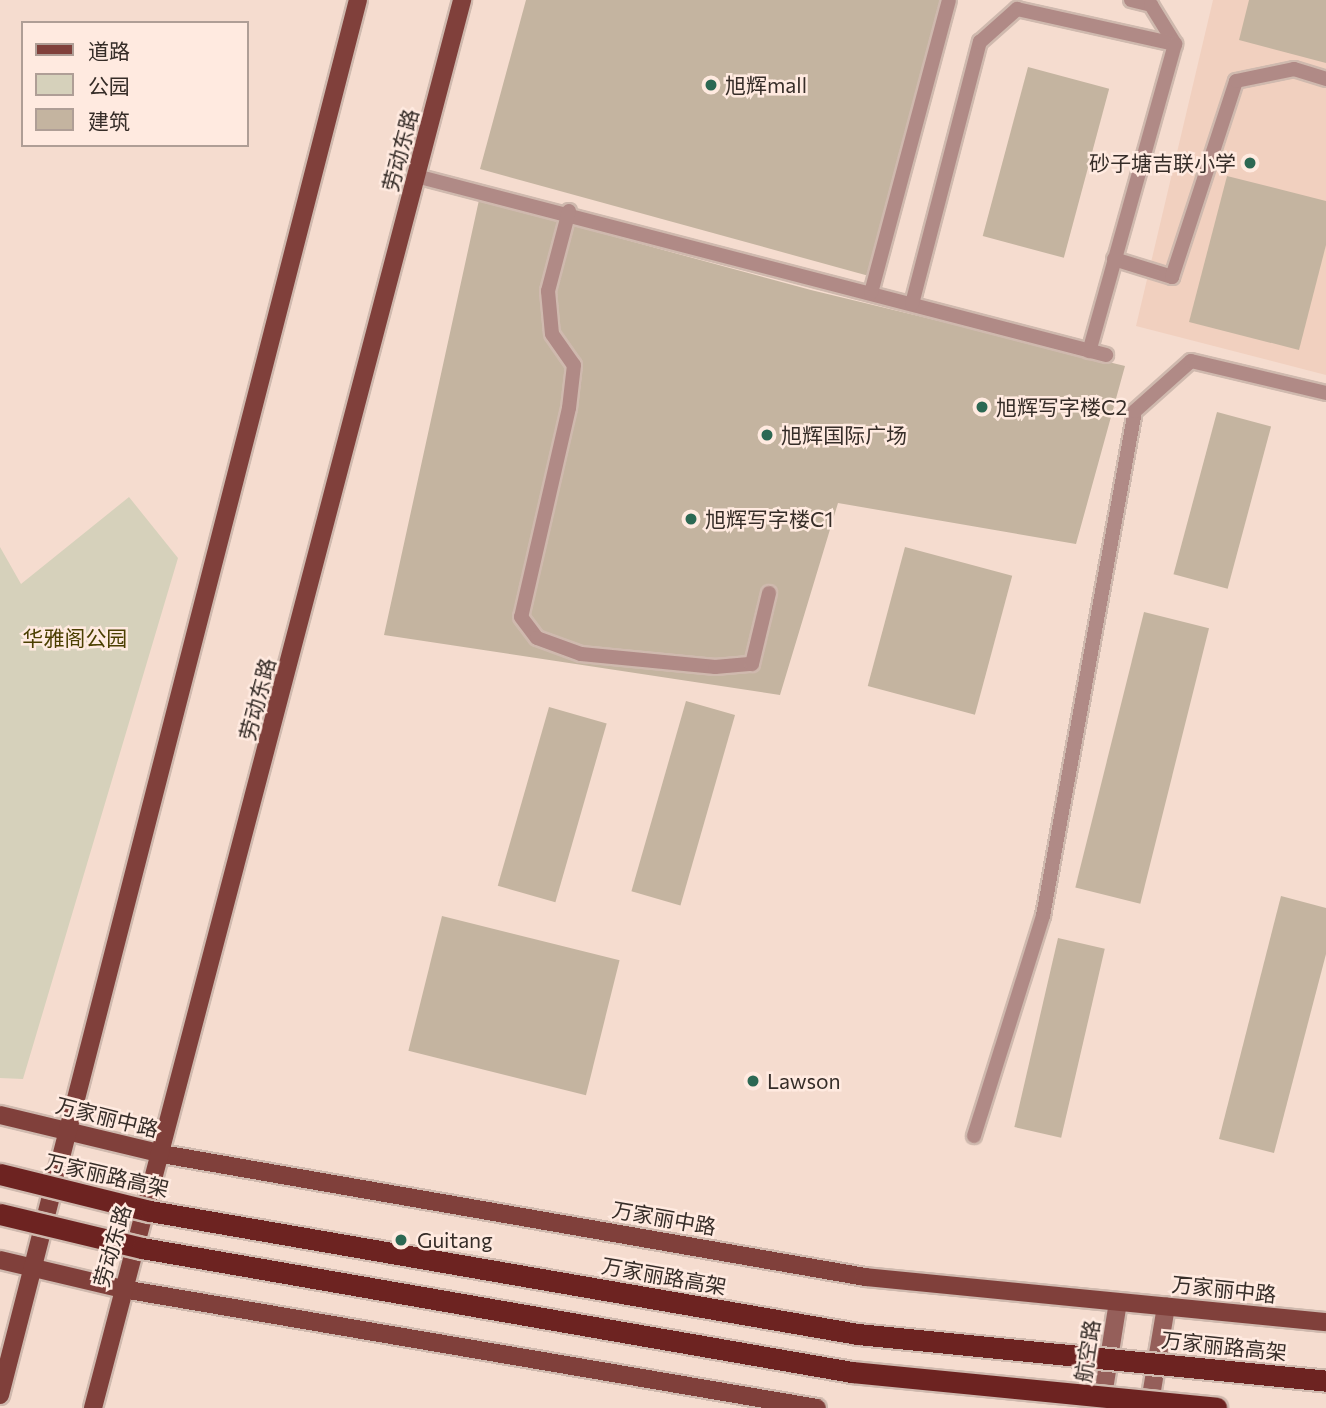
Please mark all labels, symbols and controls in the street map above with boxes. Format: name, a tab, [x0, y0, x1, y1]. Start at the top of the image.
legend	[21, 21, 248, 147]
text: 道路	[88, 38, 130, 63]
place label: 旭辉mall	[725, 72, 807, 98]
text: 公园	[88, 73, 130, 98]
marker: 旭辉mall	[703, 77, 719, 93]
street label: 劳动东路	[377, 106, 423, 194]
text: 建筑	[88, 108, 130, 133]
place label: 砂子塘吉联小学	[1089, 150, 1236, 176]
marker: 砂子塘吉联小学	[1242, 155, 1258, 171]
place label: 旭辉写字楼C2	[996, 394, 1127, 420]
marker: 旭辉写字楼C2	[974, 399, 990, 415]
place label: 旭辉国际广场	[781, 422, 907, 448]
marker: 旭辉国际广场	[759, 427, 775, 443]
place label: 旭辉写字楼C1	[705, 506, 833, 532]
marker: 旭辉写字楼C1	[683, 511, 699, 527]
park label: 华雅阁公园	[23, 625, 127, 651]
street label: 劳动东路	[234, 655, 280, 743]
place label: Lawson	[767, 1068, 841, 1094]
marker: Lawson	[745, 1073, 761, 1089]
street label: 万家丽中路	[53, 1092, 161, 1142]
street label: 万家丽路高架	[43, 1149, 171, 1201]
street label: 万家丽中路	[610, 1196, 718, 1240]
street label: 劳动东路	[88, 1202, 136, 1290]
place label: Guitang	[417, 1227, 493, 1253]
marker: Guitang	[391, 1230, 411, 1250]
street label: 万家丽路高架	[600, 1253, 728, 1299]
street label: 万家丽中路	[1170, 1271, 1278, 1307]
street label: 航空路	[1070, 1318, 1104, 1384]
street label: 万家丽路高架	[1160, 1327, 1288, 1365]

